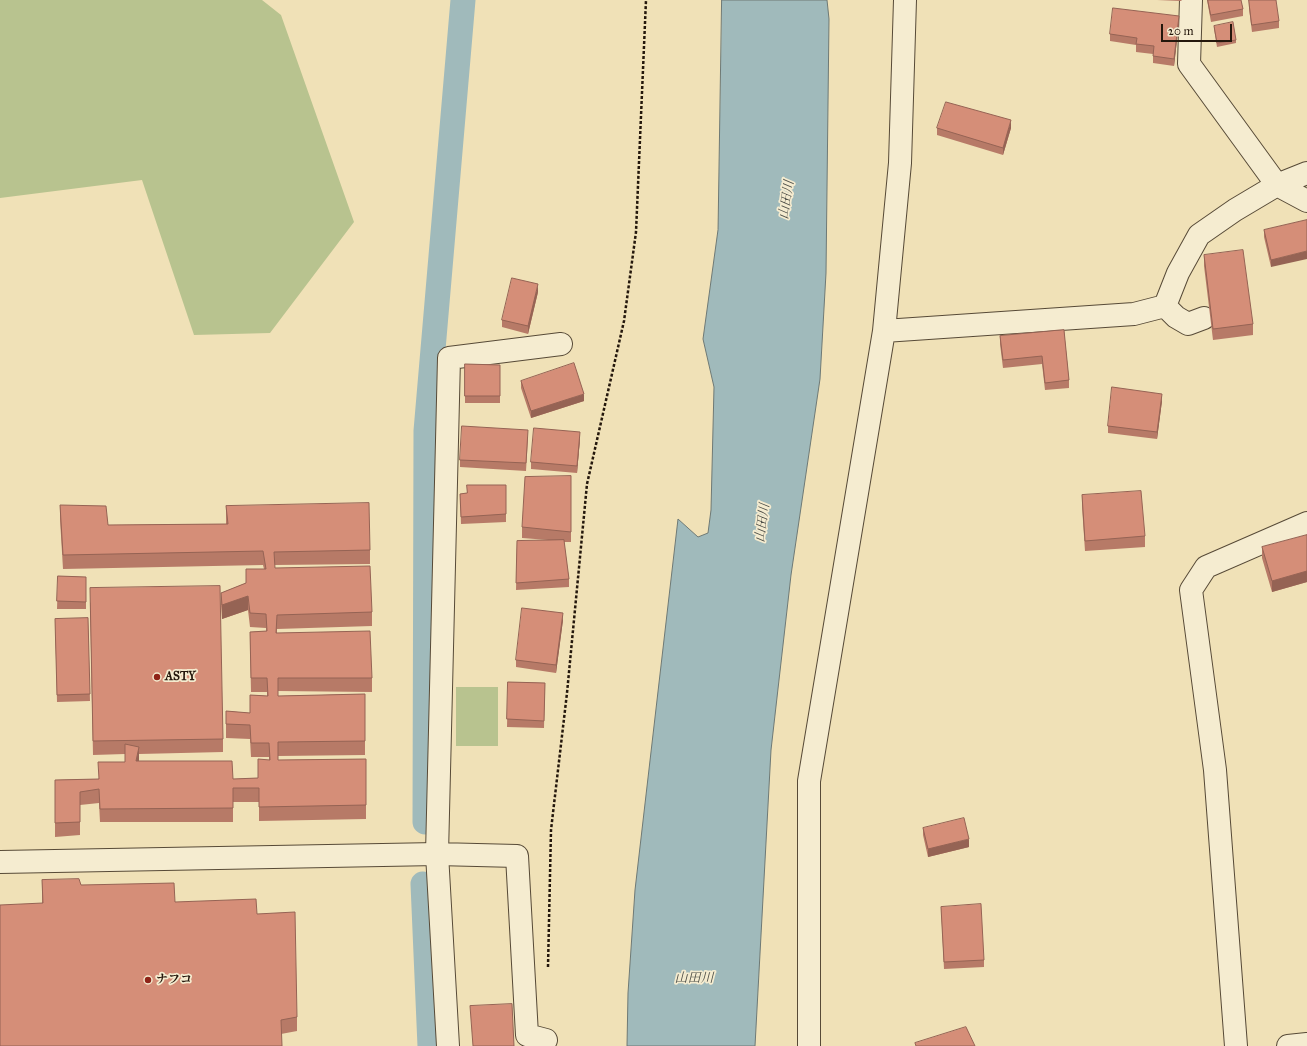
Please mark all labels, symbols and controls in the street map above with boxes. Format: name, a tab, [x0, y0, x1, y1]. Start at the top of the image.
scale bar	[1163, 16, 1234, 42]
text: 20 m	[1168, 24, 1194, 38]
water label: 山田川	[776, 180, 798, 220]
water label: 山田川	[753, 503, 773, 543]
place label: ASTY	[165, 670, 196, 684]
marker: ASTY	[152, 672, 162, 682]
water label: 山田川	[675, 971, 713, 987]
place label: ナフコ	[156, 973, 192, 987]
marker: ナフコ	[143, 975, 153, 985]

